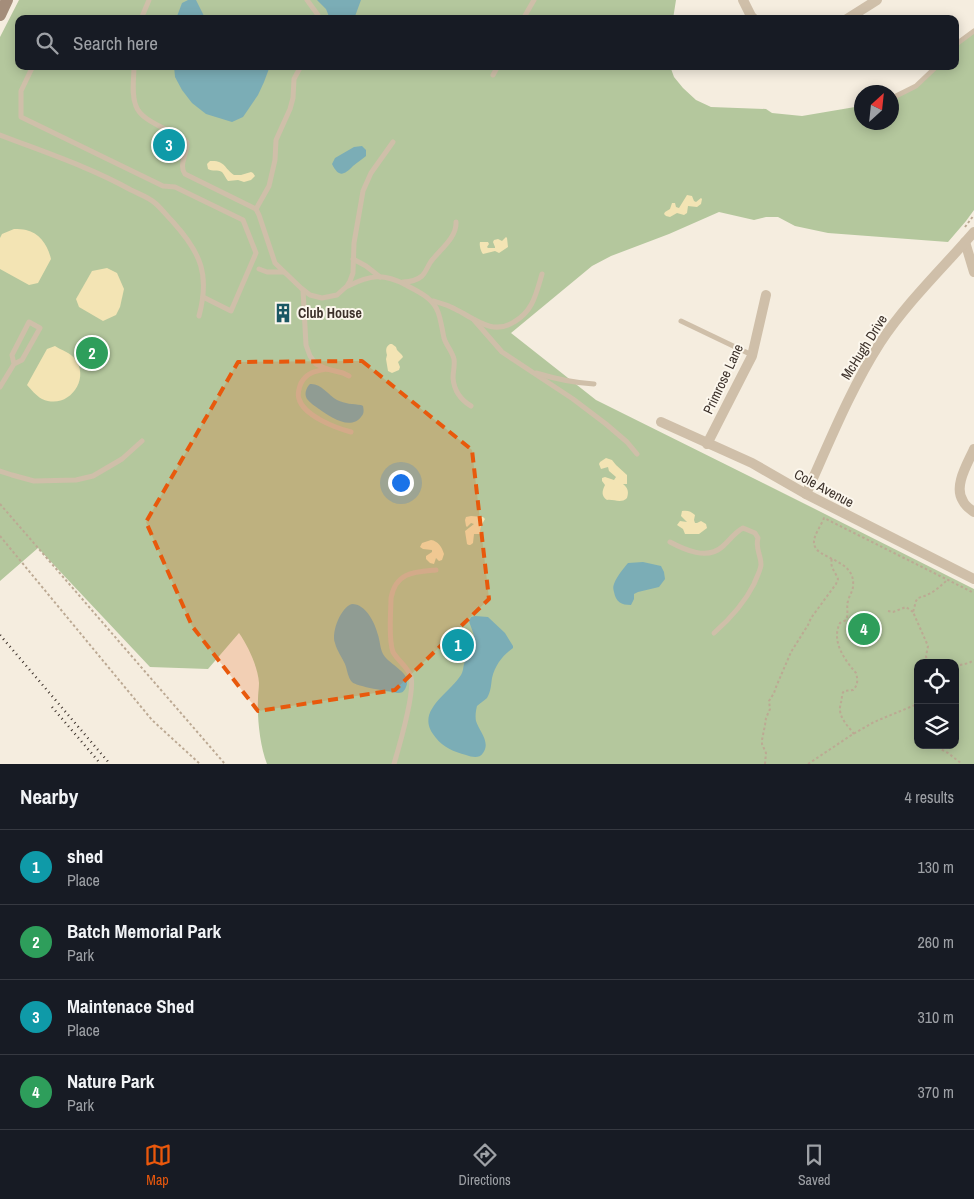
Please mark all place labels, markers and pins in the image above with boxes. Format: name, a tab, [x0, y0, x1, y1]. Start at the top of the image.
pin: 3	[153, 126, 185, 164]
building icon: Club House	[272, 302, 294, 324]
place label: Club House	[298, 304, 362, 322]
pin: 2	[76, 334, 108, 372]
pin: 4	[848, 610, 880, 648]
pin: 1	[442, 626, 474, 664]

